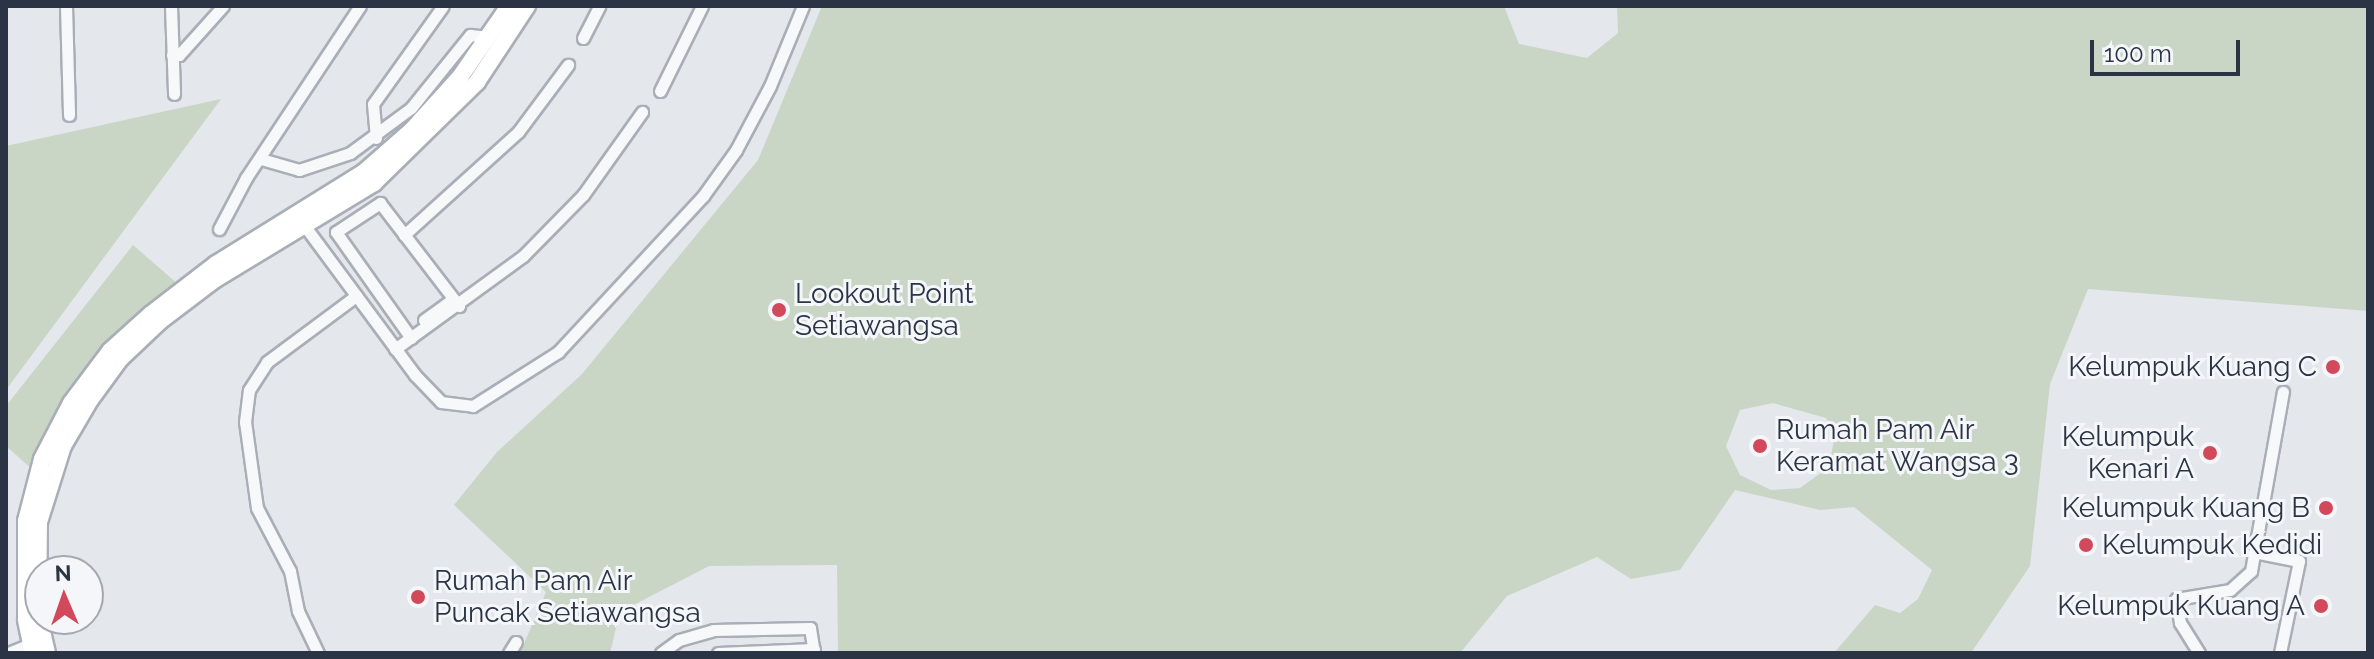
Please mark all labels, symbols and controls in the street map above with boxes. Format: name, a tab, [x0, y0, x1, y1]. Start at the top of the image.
scale bar	[2094, 24, 2244, 74]
text: 100 m	[2104, 39, 2172, 68]
place label: Lookout Point Setiawangsa	[795, 277, 974, 343]
marker: Lookout Point Setiawangsa	[770, 301, 788, 319]
place label: Kelumpuk Kuang C	[2068, 350, 2317, 384]
marker: Kelumpuk Kuang C	[2324, 358, 2342, 376]
place label: Rumah Pam Air Keramat Wangsa 3	[1776, 413, 2020, 479]
place label: Kelumpuk Kenari A	[2062, 420, 2194, 486]
marker: Rumah Pam Air Keramat Wangsa 3	[1751, 437, 1769, 455]
marker: Kelumpuk Kenari A	[2201, 444, 2219, 462]
place label: Kelumpuk Kuang B	[2062, 491, 2310, 525]
marker: Kelumpuk Kuang B	[2317, 499, 2335, 517]
place label: Kelumpuk Kedidi	[2102, 528, 2322, 562]
marker: Kelumpuk Kedidi	[2077, 536, 2095, 554]
north arrow	[24, 555, 104, 635]
text: N	[54, 560, 72, 586]
place label: Rumah Pam Air Puncak Setiawangsa	[434, 564, 701, 630]
marker: Rumah Pam Air Puncak Setiawangsa	[409, 588, 427, 606]
place label: Kelumpuk Kuang A	[2056, 589, 2305, 623]
marker: Kelumpuk Kuang A	[2312, 597, 2330, 615]

